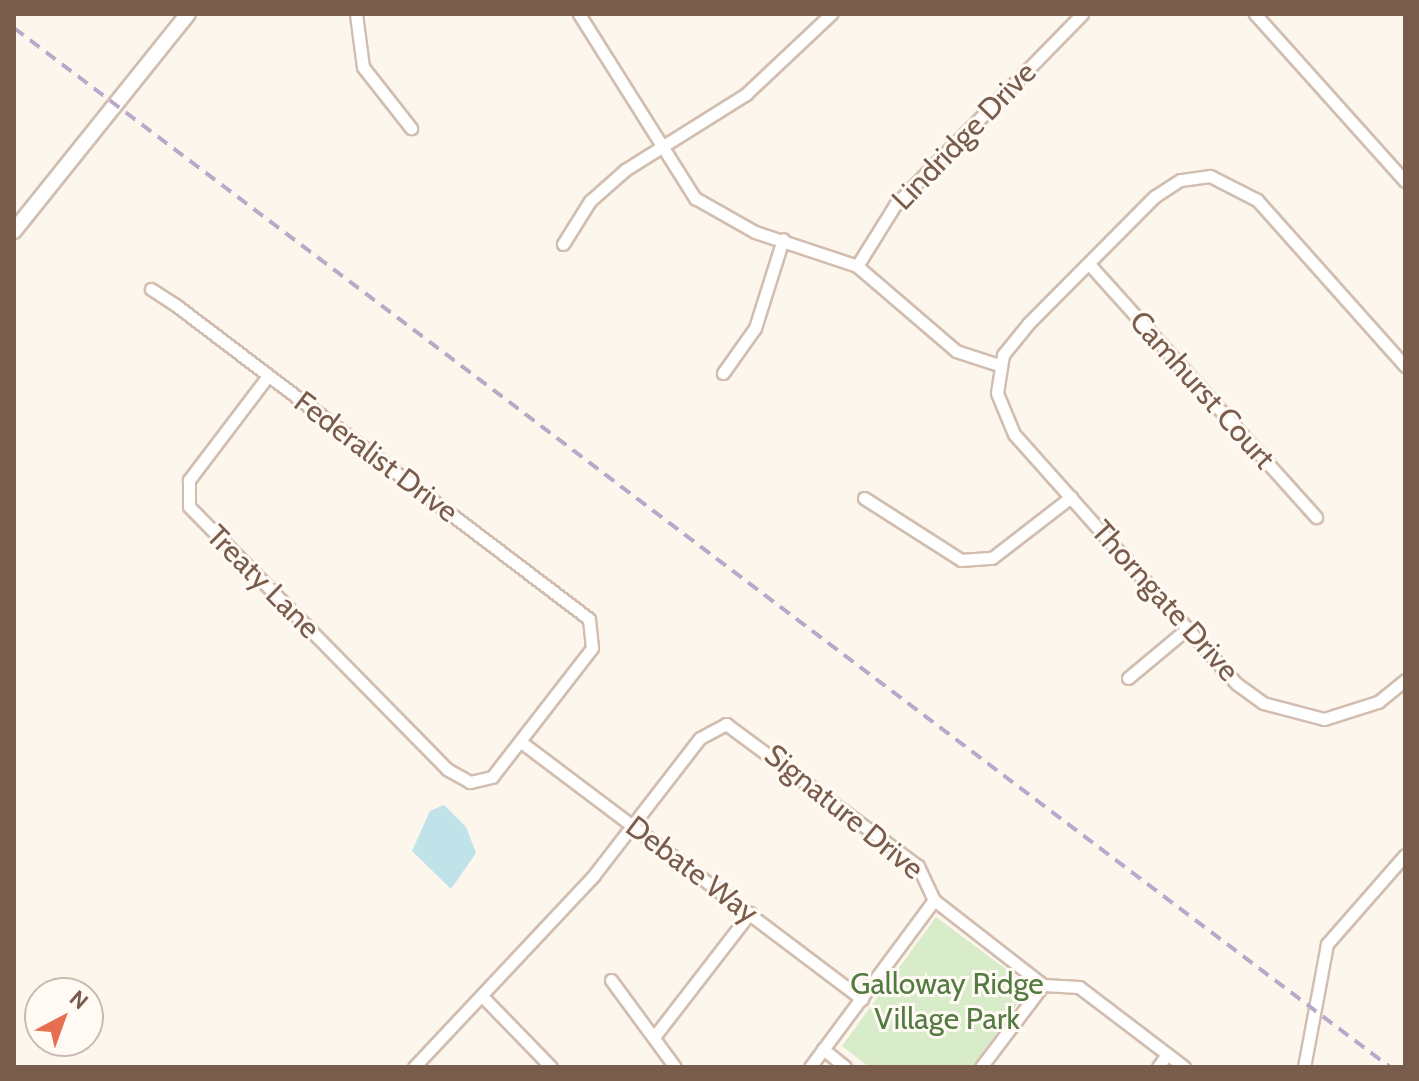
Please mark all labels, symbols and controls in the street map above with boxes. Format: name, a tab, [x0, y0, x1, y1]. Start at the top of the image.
street label: Lindridge Drive	[884, 55, 1044, 217]
street label: Camhurst Court	[1122, 304, 1282, 476]
street label: Federalist Drive	[287, 384, 465, 530]
street label: Thorngate Drive	[1084, 513, 1246, 689]
street label: Treaty Lane	[199, 518, 327, 646]
street label: Signature Drive	[757, 737, 931, 887]
street label: Debate Way	[619, 809, 765, 931]
park label: Galloway Ridge Village Park	[850, 966, 1044, 1036]
north arrow	[24, 977, 104, 1057]
text: N	[64, 985, 93, 1015]

